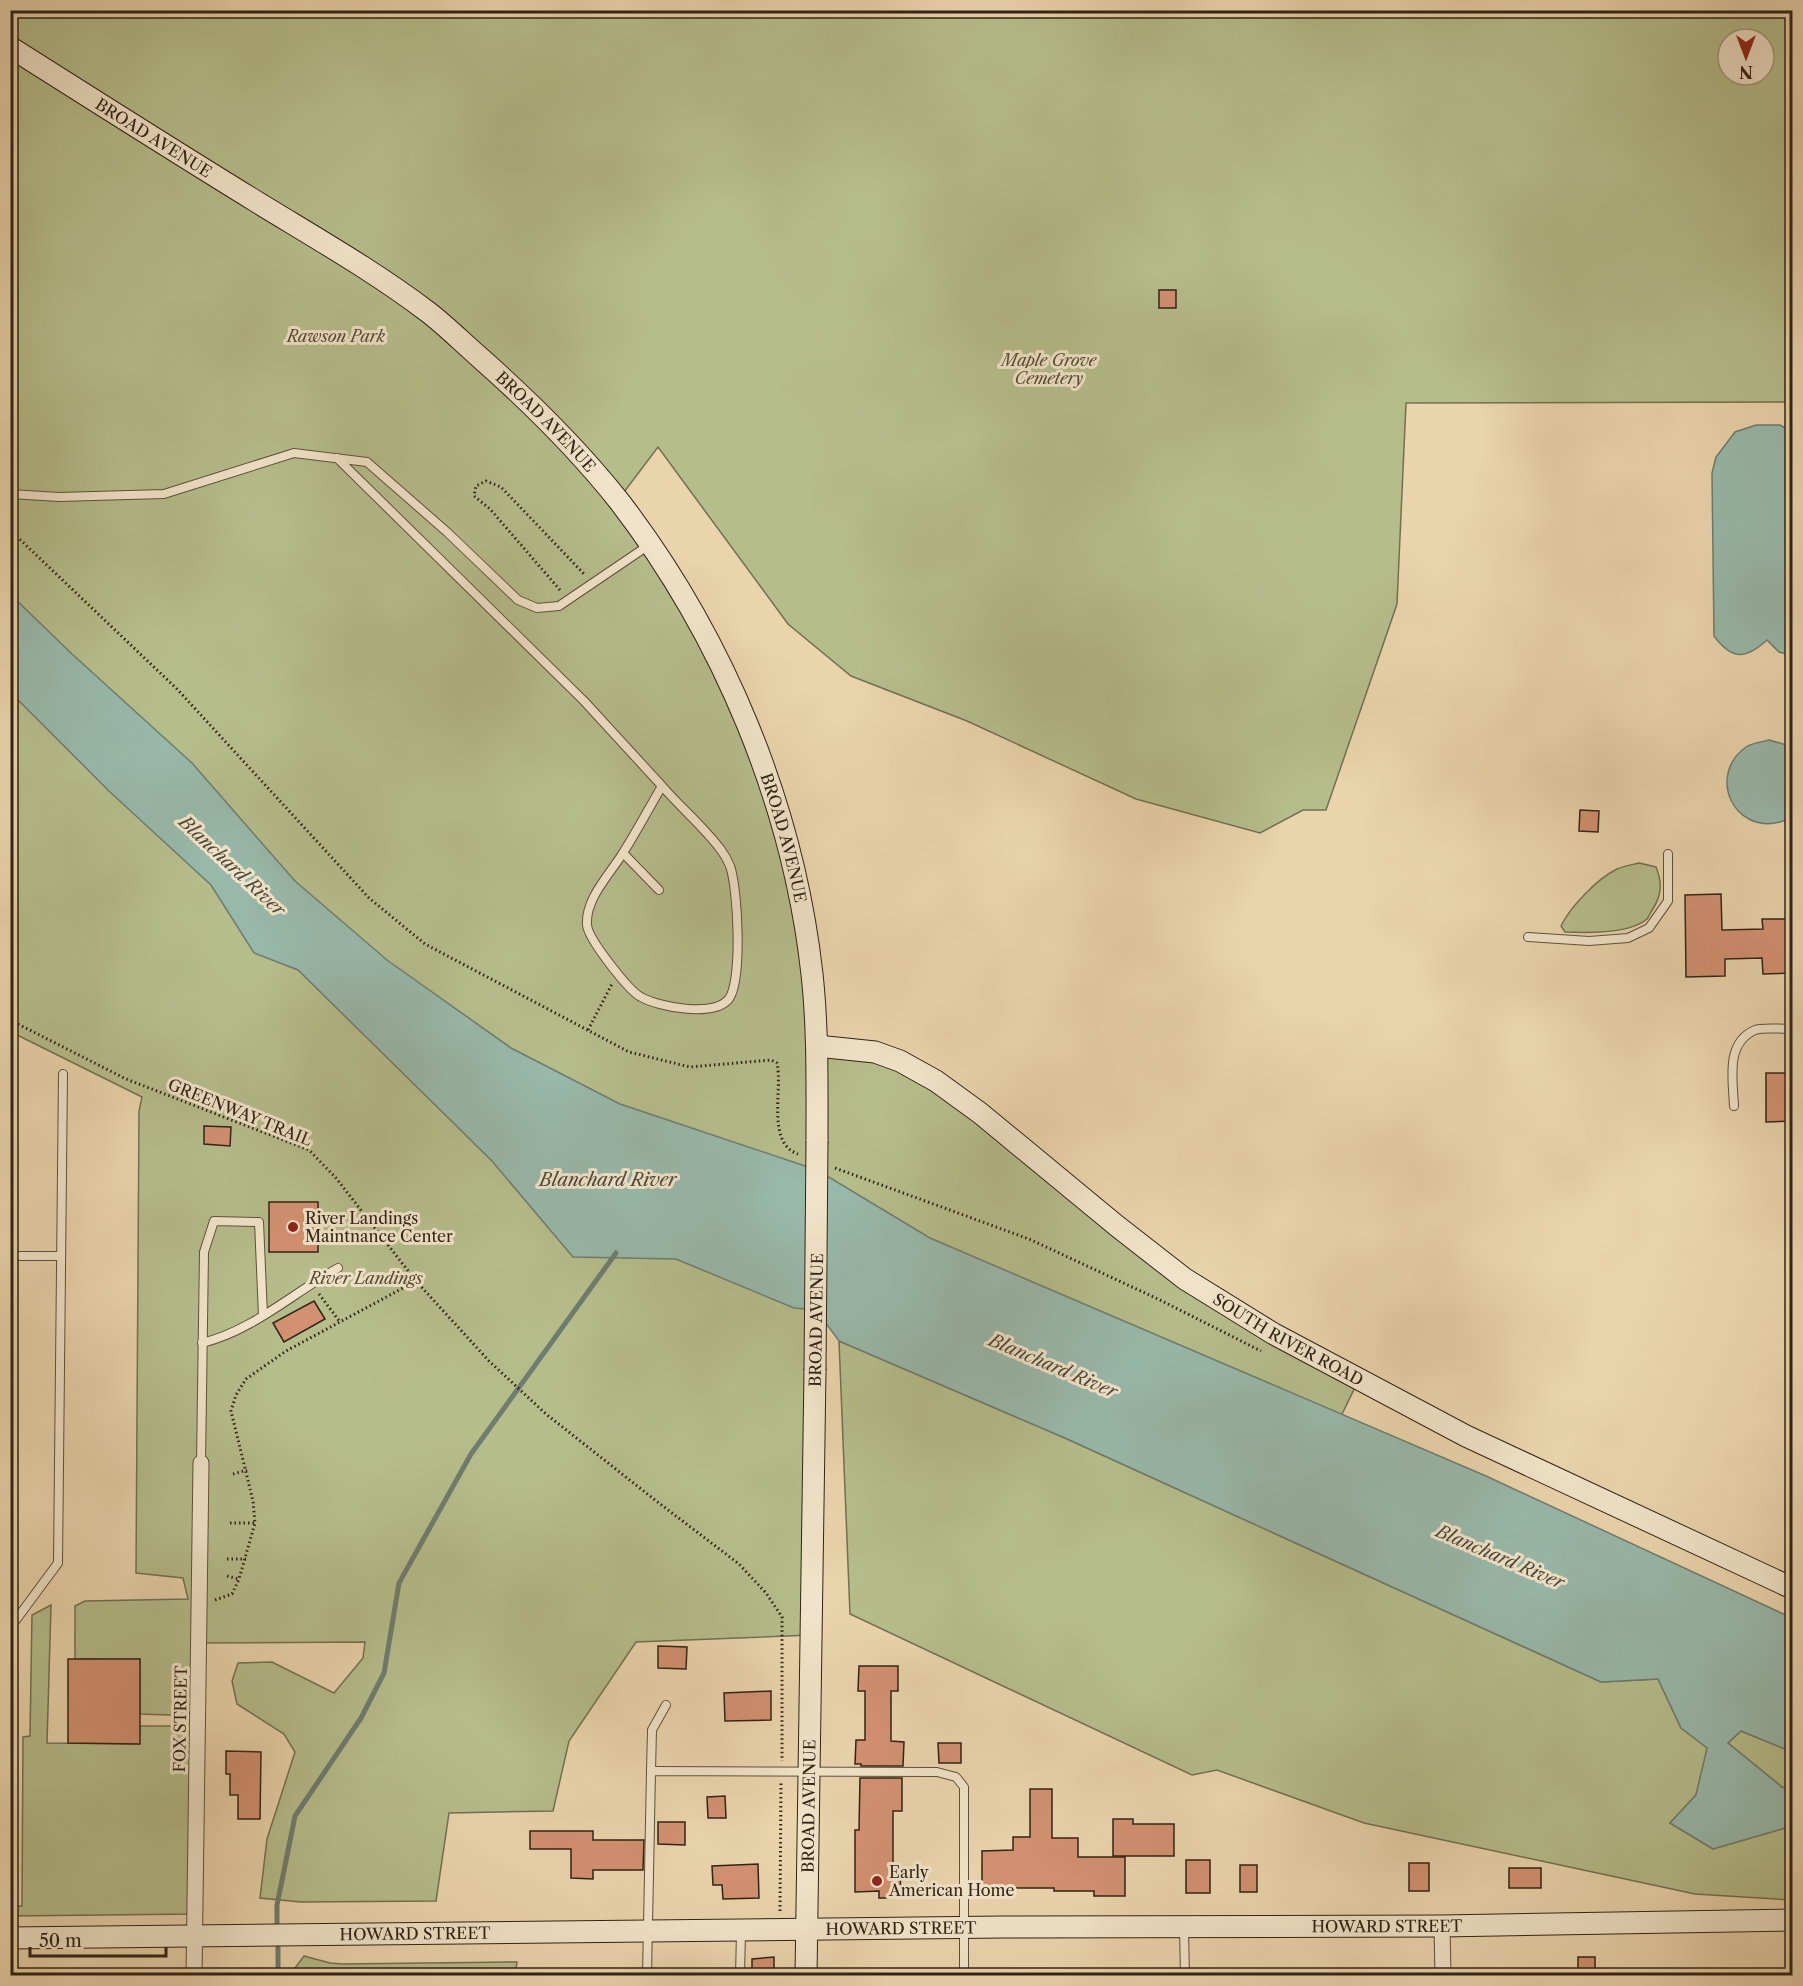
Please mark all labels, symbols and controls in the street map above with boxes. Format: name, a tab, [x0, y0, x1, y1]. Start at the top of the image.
north arrow	[1716, 27, 1776, 87]
text: N	[1739, 62, 1753, 82]
street label: BROAD AVENUE	[92, 94, 216, 182]
park label: Rawson Park	[285, 326, 386, 346]
park label: Maple Grove Cemetery	[1000, 350, 1098, 388]
street label: BROAD AVENUE	[492, 367, 600, 476]
street label: BROAD AVENUE	[757, 770, 811, 904]
water label: Blanchard River	[173, 810, 291, 922]
street label: GREENWAY TRAIL	[165, 1074, 315, 1150]
water label: Blanchard River	[537, 1169, 678, 1191]
place label: River Landings Maintnance Center	[305, 1208, 453, 1246]
marker: River Landings Maintnance Center	[286, 1220, 300, 1234]
street label: BROAD AVENUE	[805, 1253, 827, 1387]
park label: River Landings	[307, 1268, 423, 1288]
street label: SOUTH RIVER ROAD	[1209, 1289, 1367, 1390]
water label: Blanchard River	[984, 1328, 1122, 1404]
water label: Blanchard River	[1431, 1519, 1569, 1595]
street label: FOX STREET	[169, 1665, 191, 1773]
street label: BROAD AVENUE	[798, 1739, 820, 1873]
place label: Early American Home	[888, 1862, 1014, 1900]
marker: Early American Home	[870, 1874, 884, 1888]
street label: HOWARD STREET	[1312, 1916, 1463, 1936]
street label: HOWARD STREET	[825, 1917, 976, 1939]
scale bar	[30, 1920, 166, 1958]
street label: HOWARD STREET	[339, 1923, 491, 1944]
text: 50 m	[39, 1930, 82, 1952]

